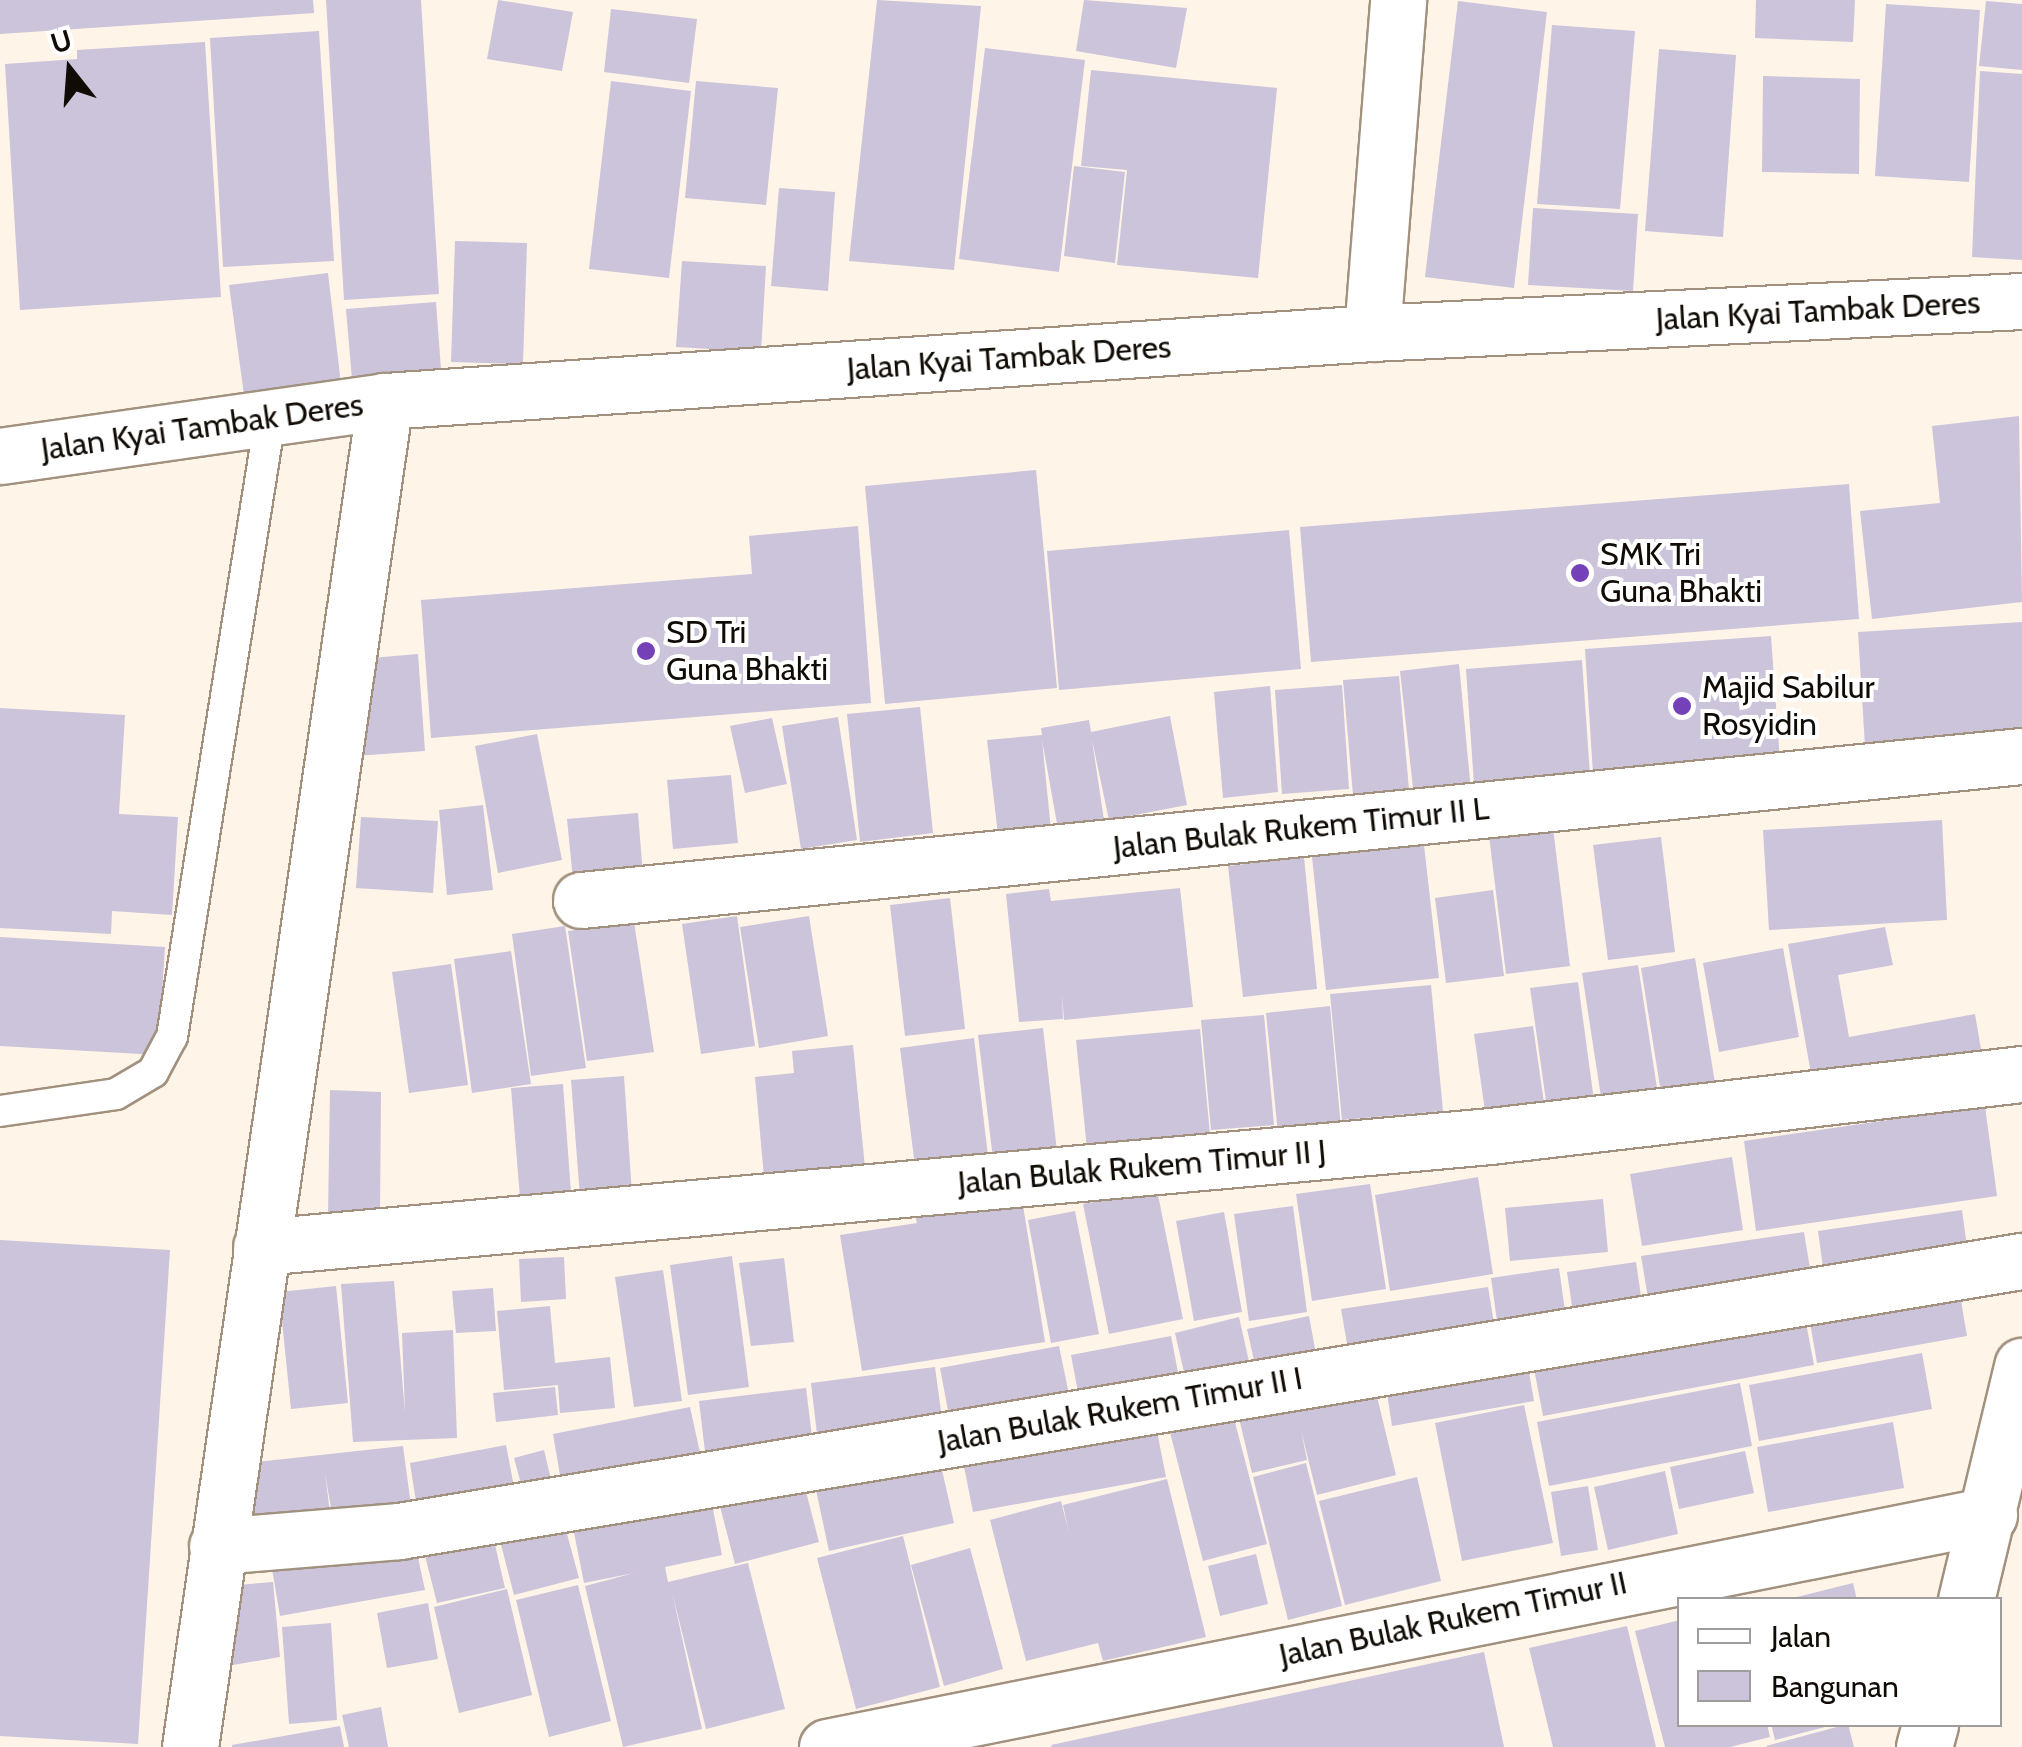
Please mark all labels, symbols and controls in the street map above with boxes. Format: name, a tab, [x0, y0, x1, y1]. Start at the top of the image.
north arrow	[20, 20, 120, 120]
text: U	[47, 22, 76, 61]
street label: Jalan Kyai Tambak Deres	[1655, 283, 1981, 339]
street label: Jalan Kyai Tambak Deres	[846, 328, 1172, 388]
street label: Jalan Kyai Tambak Deres	[39, 385, 365, 469]
place label: SMK Tri Guna Bhakti	[1600, 536, 1762, 611]
marker: SMK Tri Guna Bhakti	[1569, 562, 1591, 584]
place label: SD Tri Guna Bhakti	[666, 614, 828, 689]
marker: SD Tri Guna Bhakti	[635, 640, 657, 662]
place label: Majid Sabilur Rosyidin	[1702, 669, 1875, 744]
marker: Majid Sabilur Rosyidin	[1671, 695, 1693, 717]
street label: Jalan Bulak Rukem Timur II L	[1111, 789, 1491, 867]
street label: Jalan Bulak Rukem Timur II J	[956, 1132, 1328, 1202]
street label: Jalan Bulak Rukem Timur II I	[935, 1359, 1305, 1461]
street label: Jalan Bulak Rukem Timur II	[1276, 1563, 1630, 1675]
legend	[1677, 1597, 2002, 1727]
text: Jalan	[1771, 1618, 1831, 1655]
text: Bangunan	[1771, 1668, 1899, 1705]

